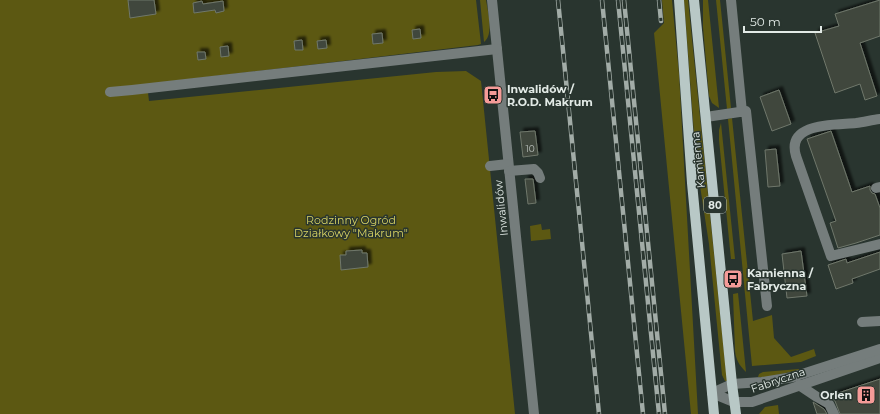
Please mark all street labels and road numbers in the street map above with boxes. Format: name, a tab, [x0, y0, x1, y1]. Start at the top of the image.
street label: Kamienna	[688, 131, 708, 189]
street label: Inwalidów	[491, 179, 511, 237]
road number: 80	[704, 197, 726, 213]
street label: Fabryczna	[749, 364, 807, 396]

